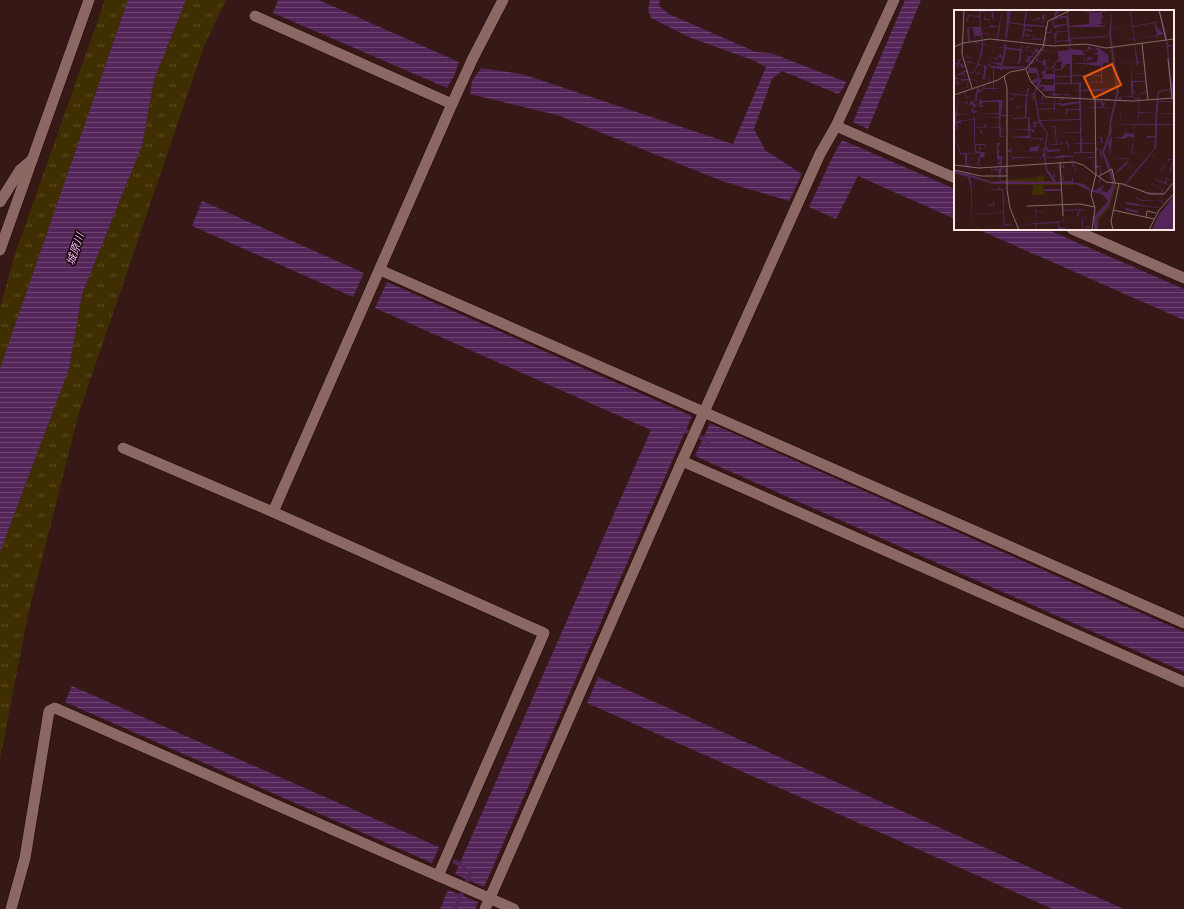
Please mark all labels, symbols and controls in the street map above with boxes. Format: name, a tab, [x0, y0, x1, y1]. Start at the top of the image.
inset map	[954, 10, 1174, 230]
water label: 城原川	[63, 230, 87, 267]

